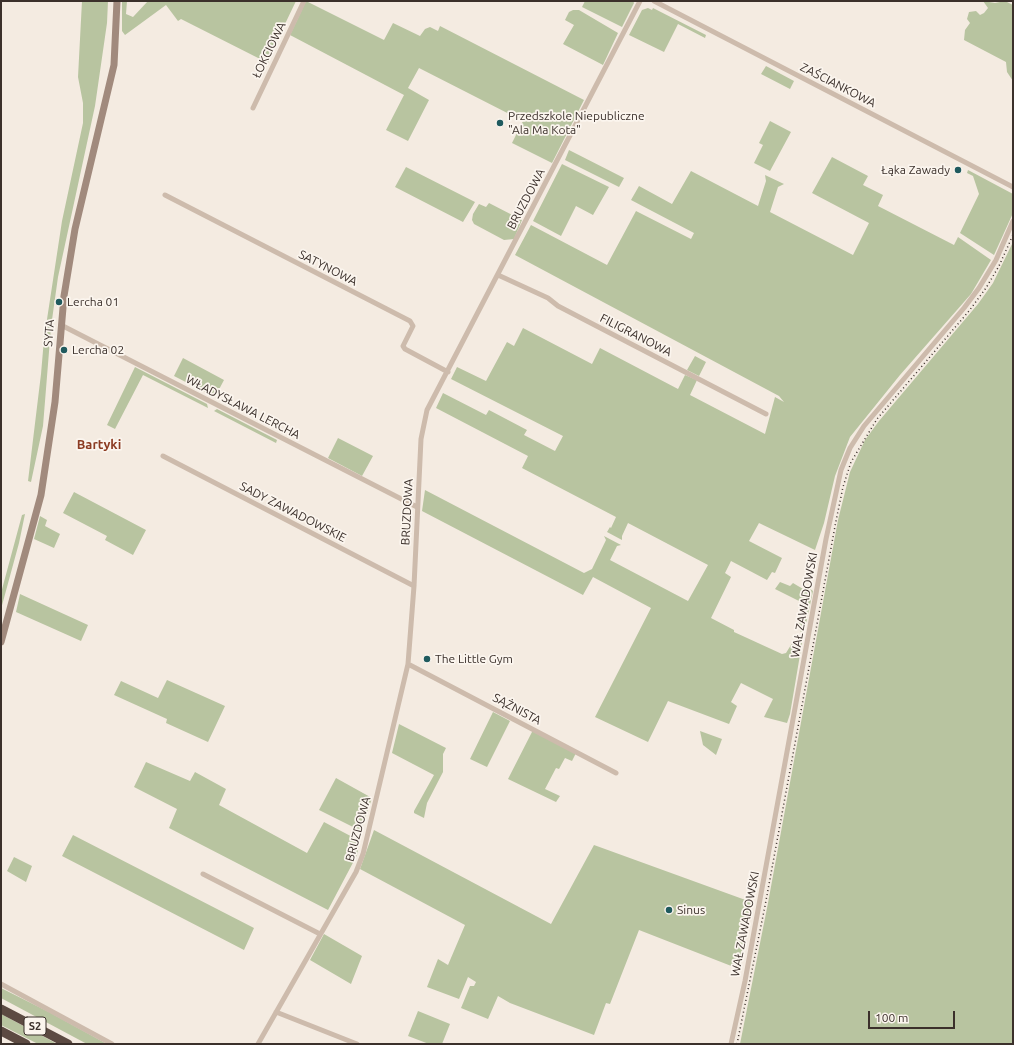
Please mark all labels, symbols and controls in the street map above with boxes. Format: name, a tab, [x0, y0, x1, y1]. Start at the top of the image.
street label: ŁOKCIOWA	[249, 20, 289, 80]
street label: ZAŚCIANKOWA	[798, 60, 878, 110]
place label: Przedszkole Niepubliczne "Ala Ma Kota"	[508, 109, 644, 137]
marker: Przedszkole Niepubliczne "Ala Ma Kota"	[495, 118, 505, 128]
place label: Łąka Zawady	[881, 163, 950, 177]
marker: Łąka Zawady	[953, 165, 963, 175]
street label: BRUZDOWA	[504, 166, 548, 232]
street label: SATYNOWA	[296, 247, 360, 289]
place label: Lercha 01	[67, 295, 119, 309]
marker: Lercha 01	[54, 297, 64, 307]
street label: FILIGRANOWA	[598, 311, 674, 359]
street label: SYTA	[41, 319, 57, 347]
place label: Lercha 02	[72, 343, 124, 357]
marker: Lercha 02	[59, 345, 69, 355]
street label: WŁADYSŁAWA LERCHA	[183, 372, 303, 442]
district label: Bartyki	[77, 437, 121, 453]
street label: BRUZDOWA	[398, 478, 416, 546]
street label: SADY ZAWADOWSKIE	[237, 479, 349, 545]
street label: WAŁ ZAWADOWSKI	[788, 551, 820, 659]
place label: The Little Gym	[435, 652, 513, 666]
marker: The Little Gym	[422, 654, 432, 664]
street label: SĄŻNISTA	[490, 690, 544, 728]
street label: BRUZDOWA	[342, 795, 374, 863]
street label: WAŁ ZAWADOWSKI	[728, 870, 762, 978]
place label: Sinus	[677, 903, 705, 917]
marker: Sinus	[664, 905, 674, 915]
scale bar	[870, 1003, 957, 1029]
text: 100 m	[875, 1011, 908, 1024]
road number: S2	[24, 1017, 46, 1035]

